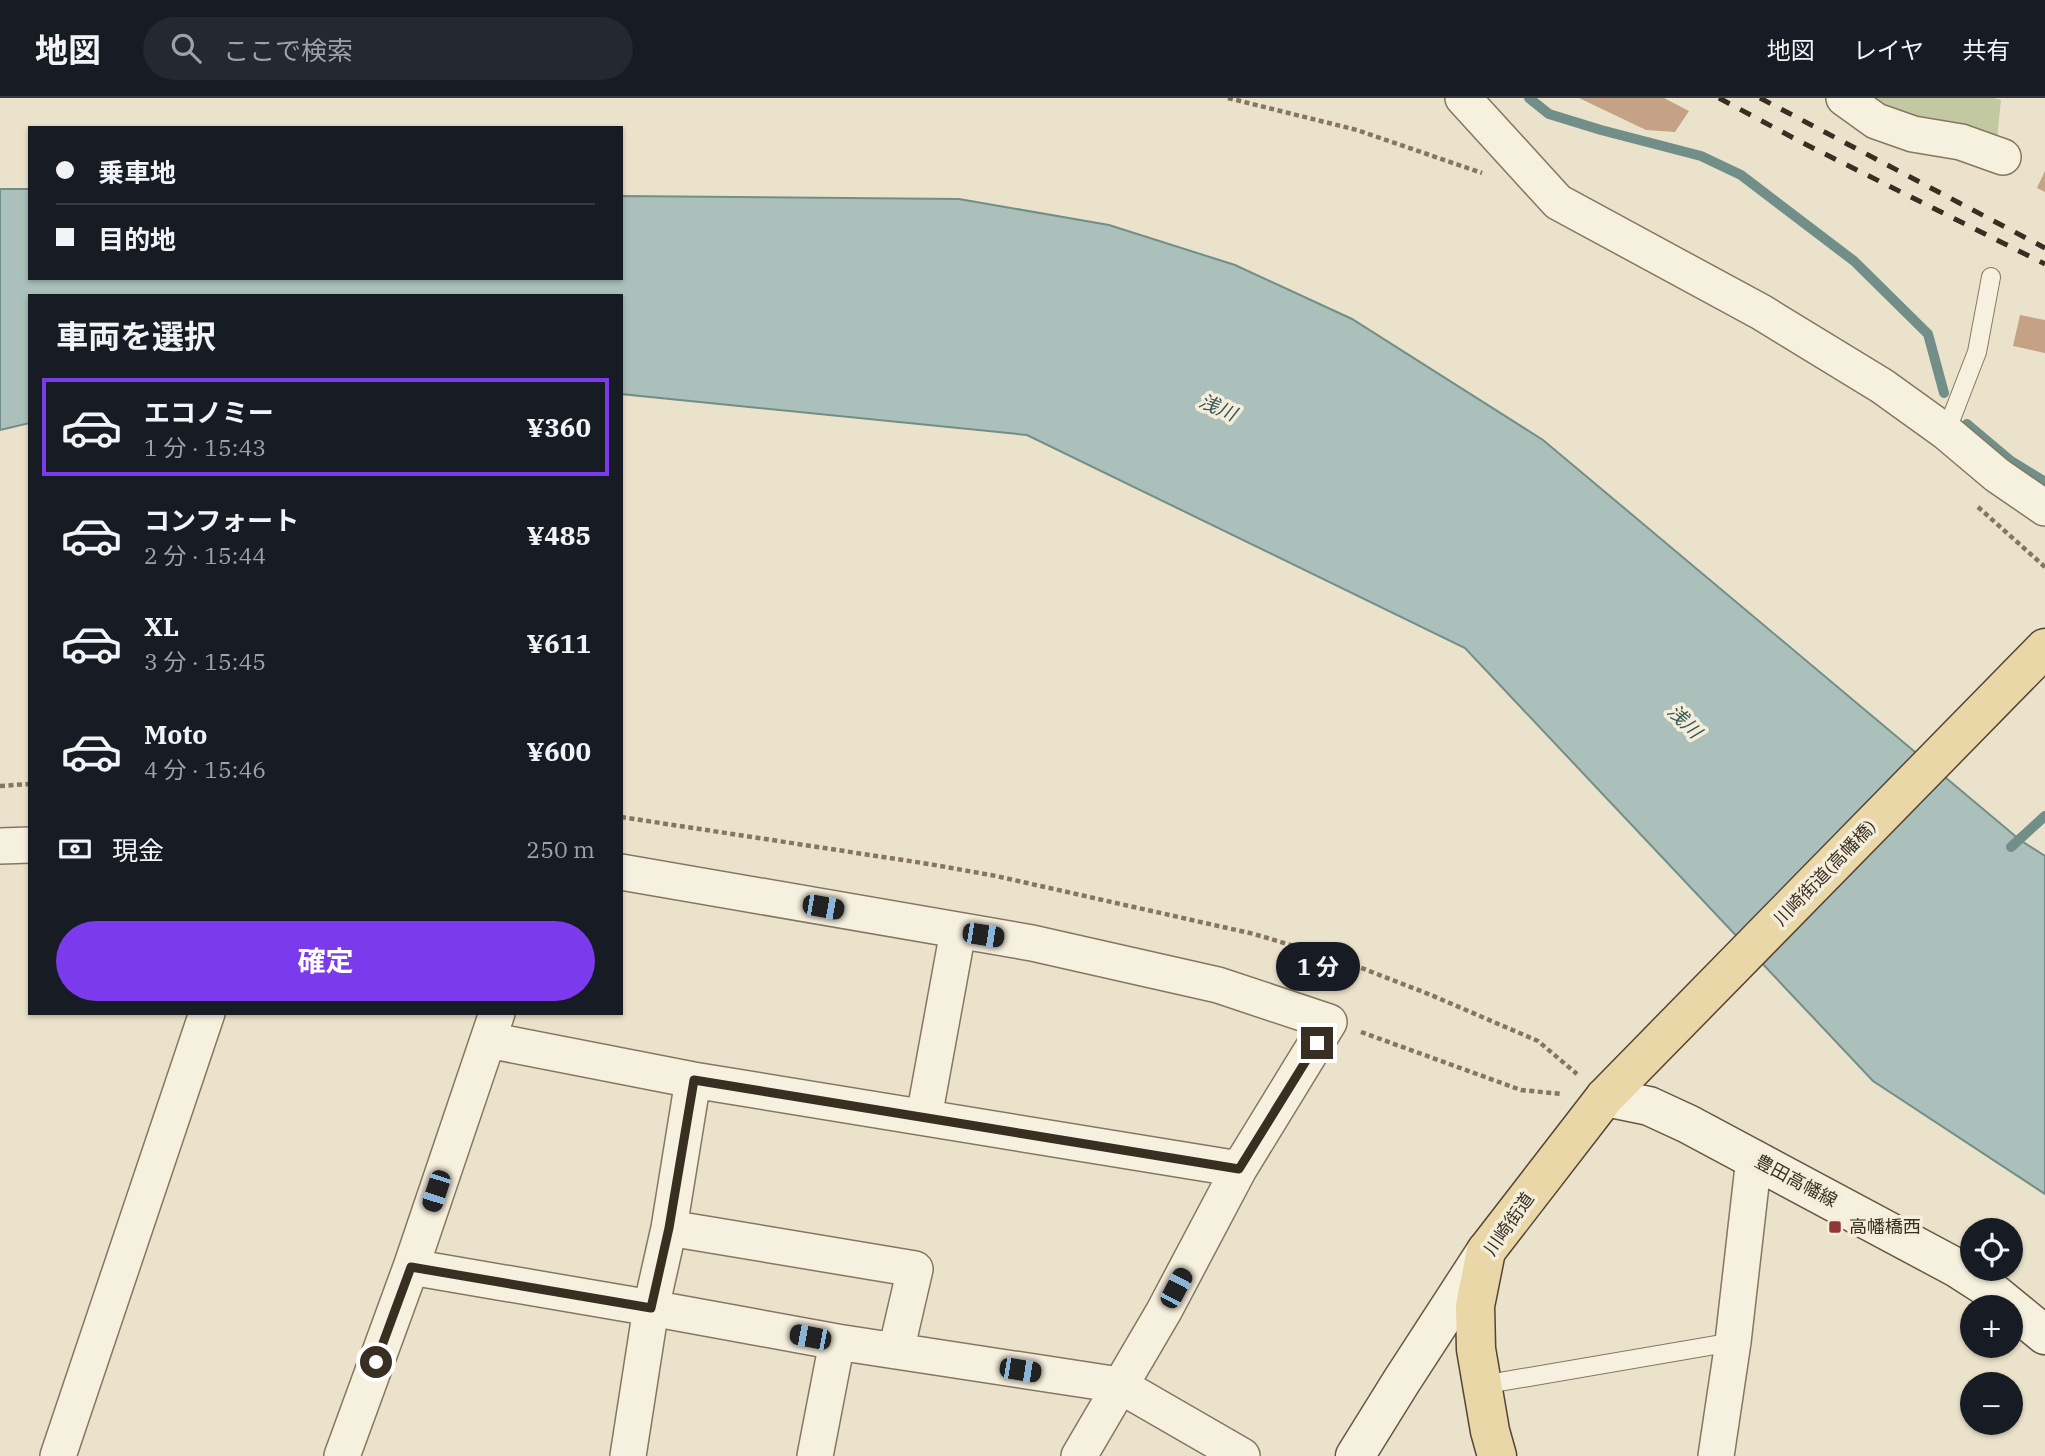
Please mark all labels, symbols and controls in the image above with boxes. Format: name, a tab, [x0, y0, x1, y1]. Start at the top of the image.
search box	[143, 17, 633, 80]
text: 地図	[35, 28, 101, 71]
icon: search	[167, 29, 205, 67]
text: ここで検索	[223, 33, 353, 67]
text: 地図	[1767, 34, 1815, 66]
text: レイヤ	[1853, 34, 1924, 66]
text: 共有	[1962, 34, 2010, 66]
text: 乗車地	[98, 155, 176, 189]
text: 目的地	[98, 222, 176, 256]
text: 車両を選択	[56, 315, 216, 357]
water label: 浅川	[1196, 388, 1242, 427]
text: エコノミー	[144, 395, 274, 429]
icon: car	[60, 396, 123, 459]
text: ¥360	[526, 410, 591, 444]
text: 1 分 · 15:43	[144, 432, 266, 462]
text: コンフォート	[144, 503, 299, 537]
icon: car	[60, 504, 123, 567]
text: ¥485	[526, 518, 591, 552]
text: 2 分 · 15:44	[144, 540, 266, 570]
text: XL	[144, 609, 179, 643]
icon: car	[60, 612, 123, 675]
text: ¥611	[526, 626, 591, 660]
text: 3 分 · 15:45	[144, 646, 266, 676]
water label: 浅川	[1663, 699, 1708, 744]
text: Moto	[144, 717, 207, 751]
icon: car	[60, 720, 123, 783]
text: ¥600	[526, 734, 591, 768]
text: 4 分 · 15:46	[144, 754, 266, 784]
street label: 川崎街道(高幡橋)	[1768, 815, 1881, 930]
icon: cash	[56, 830, 94, 868]
text: 現金	[112, 833, 164, 867]
text: 250 m	[526, 834, 595, 864]
car	[801, 893, 846, 921]
button: 確定	[56, 921, 595, 1001]
car	[961, 921, 1006, 949]
callout: 1 分	[1275, 942, 1359, 990]
text: 1 分	[1297, 951, 1339, 981]
route end	[1301, 1027, 1333, 1059]
street label: 豊田高幡線	[1751, 1149, 1841, 1212]
car	[420, 1168, 453, 1214]
street label: 川崎街道	[1479, 1188, 1539, 1260]
place label: 高幡橋西	[1849, 1215, 1921, 1238]
map controls	[1960, 1218, 2023, 1435]
button: locate	[1960, 1218, 2023, 1281]
marker: 高幡橋西	[1827, 1219, 1843, 1235]
car	[1157, 1265, 1196, 1311]
button: +	[1960, 1295, 2023, 1358]
car	[788, 1323, 833, 1351]
route start	[360, 1346, 392, 1378]
car	[998, 1356, 1043, 1384]
button: −	[1960, 1372, 2023, 1435]

